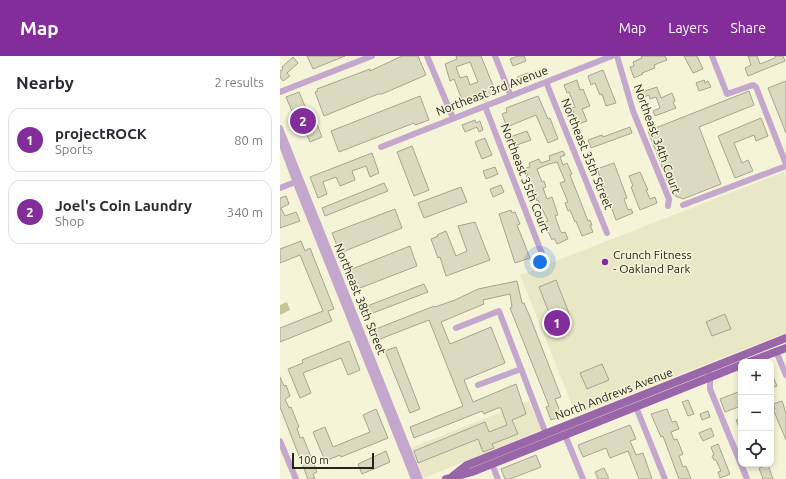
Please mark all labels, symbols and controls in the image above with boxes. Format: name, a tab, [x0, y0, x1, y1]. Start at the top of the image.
text: Map	[20, 17, 59, 39]
text: Map	[619, 20, 646, 36]
text: Layers	[668, 20, 708, 36]
text: Share	[730, 20, 766, 36]
street label: Northeast 3rd Avenue	[434, 63, 550, 118]
text: Nearby	[16, 73, 74, 92]
text: 2 results	[214, 75, 264, 89]
street label: Northeast 34th Court	[632, 82, 683, 196]
street label: Northeast 35th Street	[559, 96, 616, 211]
pin: 2	[290, 106, 316, 136]
street label: Northeast 35th Court	[499, 122, 552, 234]
text: projectROCK	[55, 125, 147, 142]
text: 1	[26, 133, 34, 147]
text: 80 m	[234, 133, 263, 147]
text: Sports	[55, 142, 93, 156]
text: Joel's Coin Laundry	[55, 197, 192, 214]
text: 2	[26, 205, 34, 219]
text: 340 m	[227, 205, 263, 219]
text: Shop	[55, 214, 84, 228]
street label: Northeast 38th Street	[332, 241, 389, 356]
place label: Crunch Fitness - Oakland Park	[613, 248, 692, 275]
your location	[530, 252, 550, 272]
marker: Crunch Fitness - Oakland Park	[600, 257, 610, 267]
pin: 1	[544, 308, 570, 338]
map controls	[738, 359, 774, 467]
button: +	[738, 359, 774, 395]
street label: North Andrews Avenue	[553, 365, 674, 422]
button: −	[738, 395, 774, 431]
button: locate	[738, 431, 774, 467]
scale bar	[292, 451, 374, 470]
text: 100 m	[298, 454, 329, 466]

